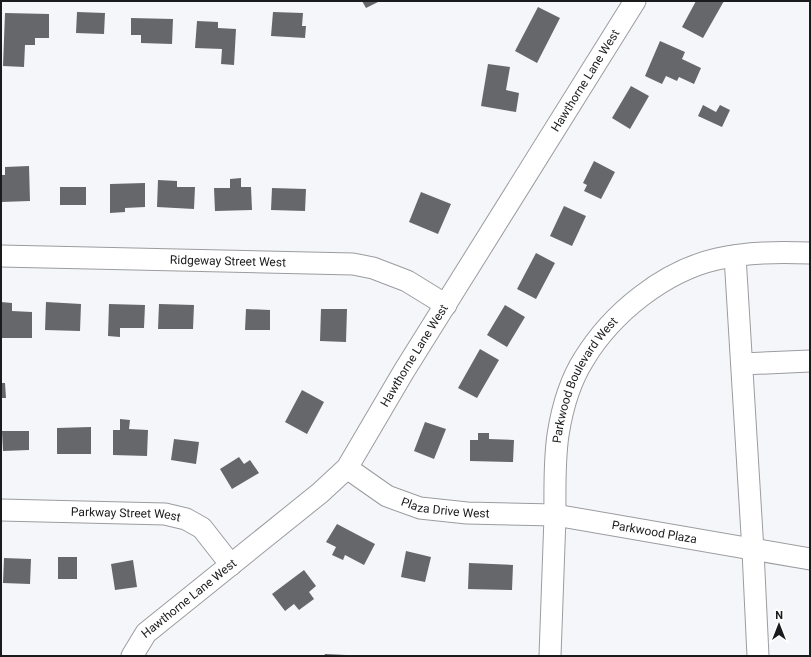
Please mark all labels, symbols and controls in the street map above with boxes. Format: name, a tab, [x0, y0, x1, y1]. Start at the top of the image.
street label: Hawthorne Lane West	[548, 27, 622, 134]
street label: Ridgeway Street West	[170, 253, 286, 269]
street label: Hawthorne Lane West	[378, 302, 451, 409]
street label: Parkwood Boulevard West	[550, 314, 620, 444]
street label: Plaza Drive West	[399, 495, 490, 521]
street label: Parkway Street West	[71, 505, 182, 525]
street label: Parkwood Plaza	[611, 518, 698, 546]
street label: Hawthorne Lane West	[139, 556, 239, 641]
north arrow	[759, 605, 799, 645]
text: N	[775, 609, 783, 622]

